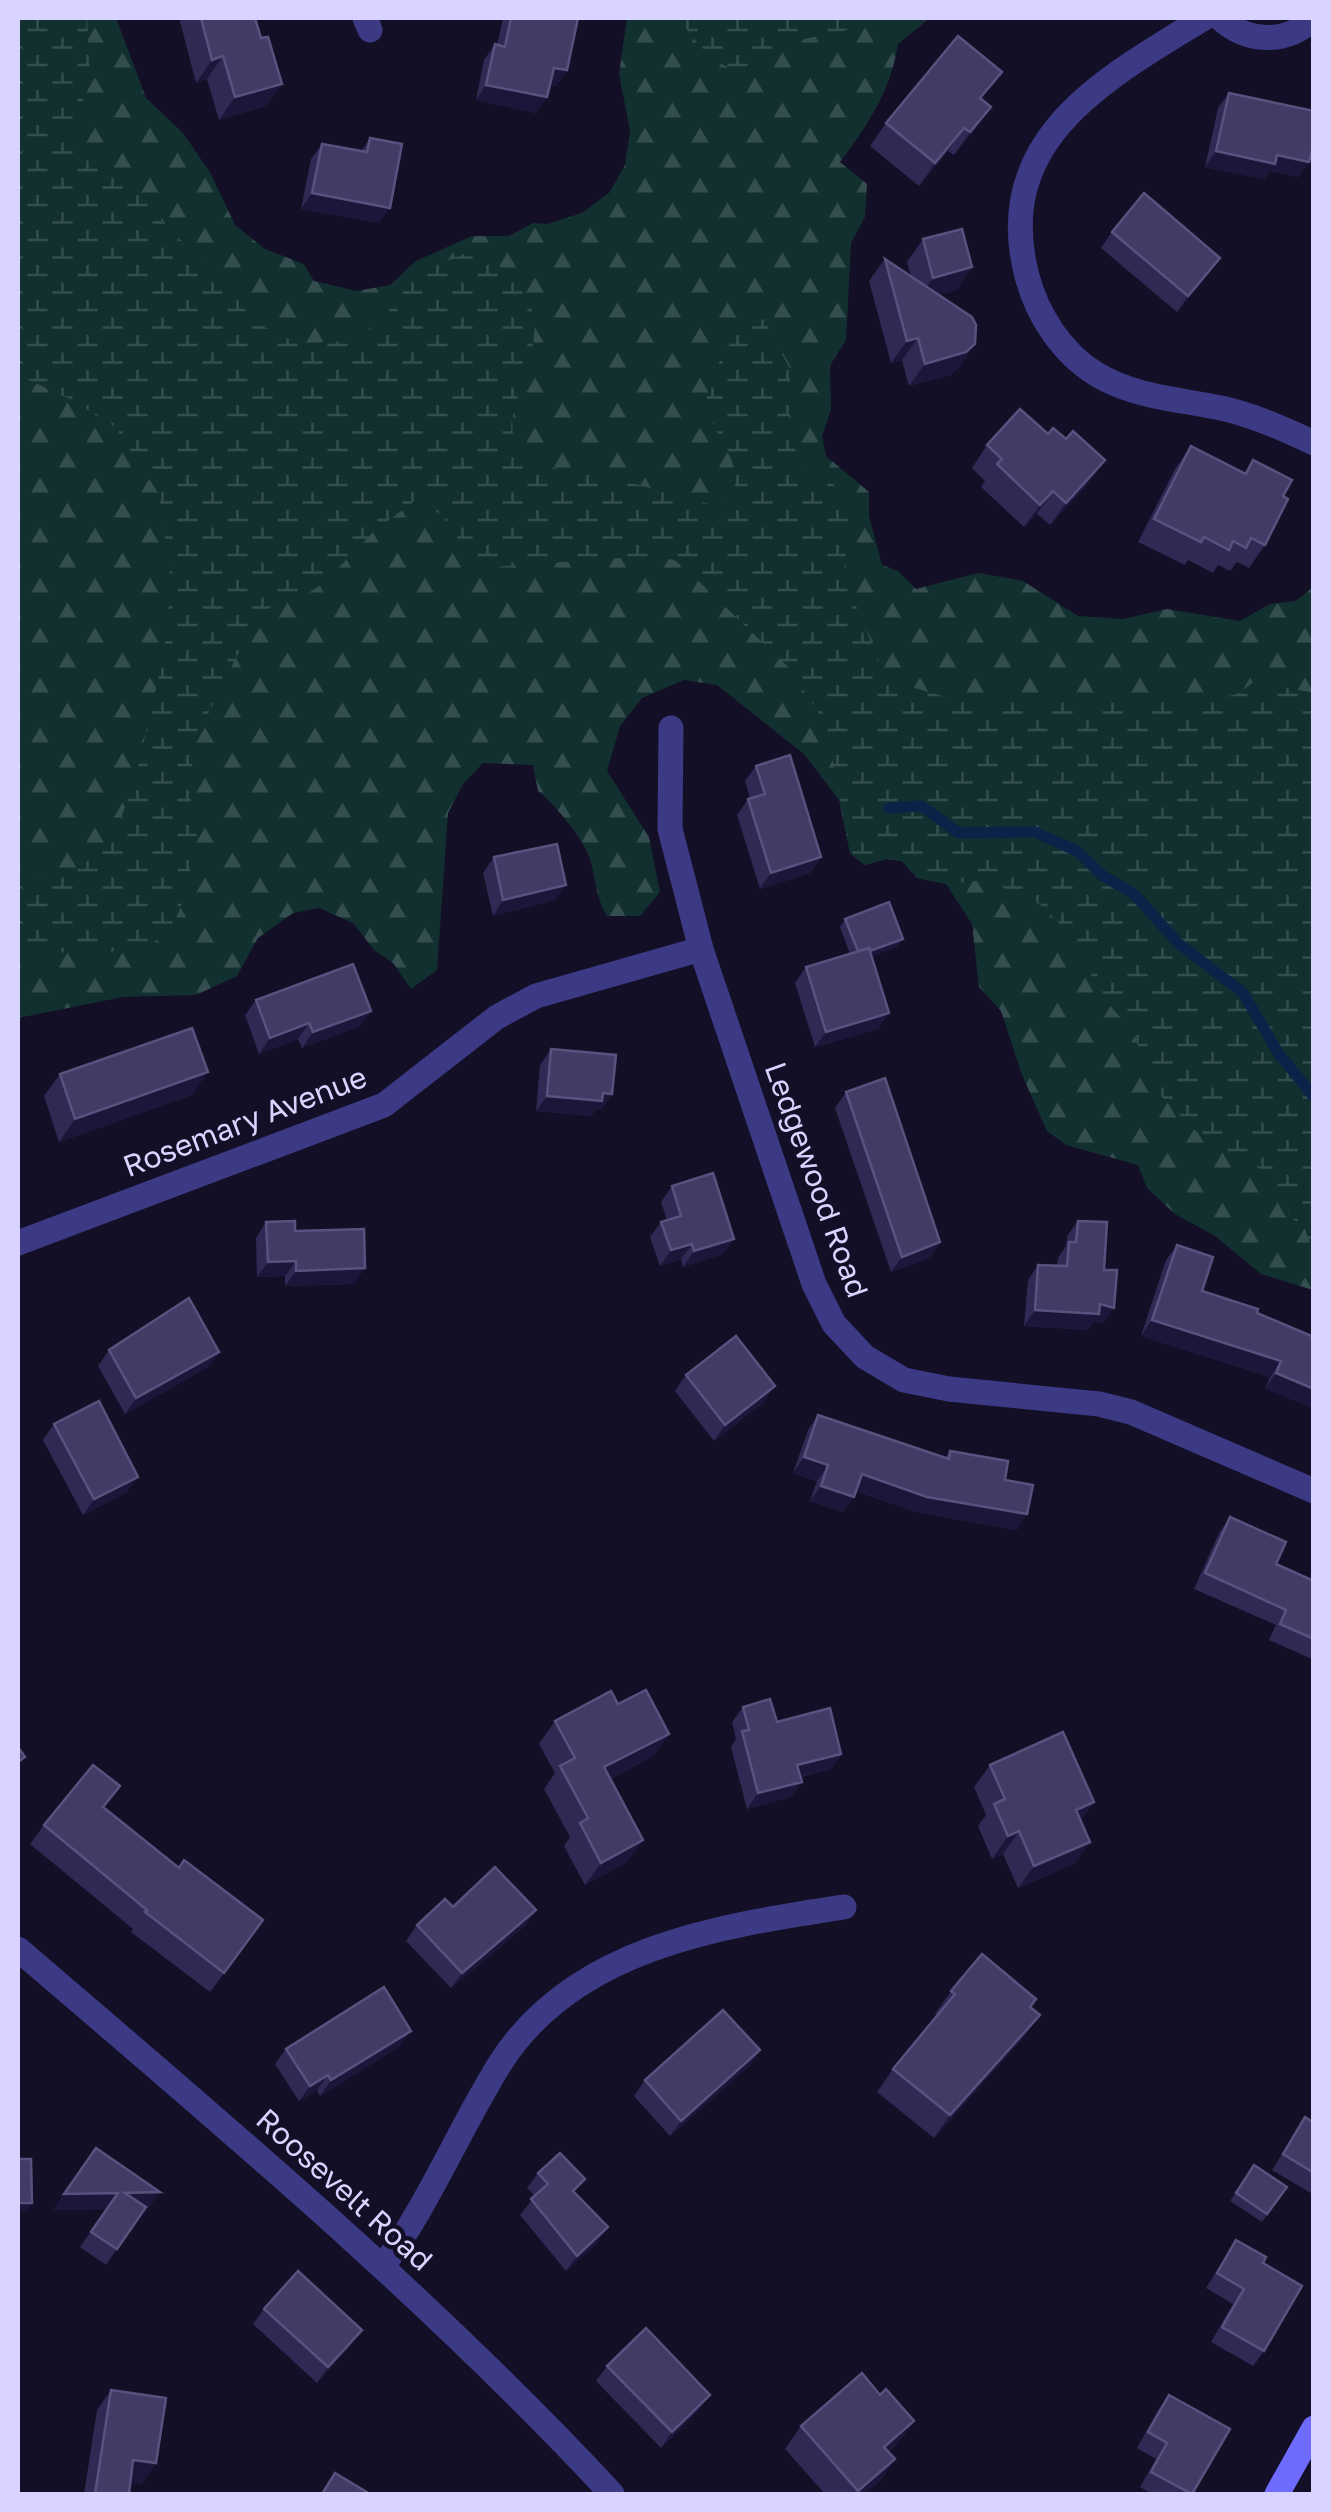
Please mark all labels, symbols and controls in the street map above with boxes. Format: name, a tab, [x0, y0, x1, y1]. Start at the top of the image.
street label: Ledgewood Road	[758, 1057, 876, 1302]
street label: Rosemary Avenue	[118, 1058, 371, 1184]
street label: Roosevelt Road	[249, 2101, 440, 2278]

